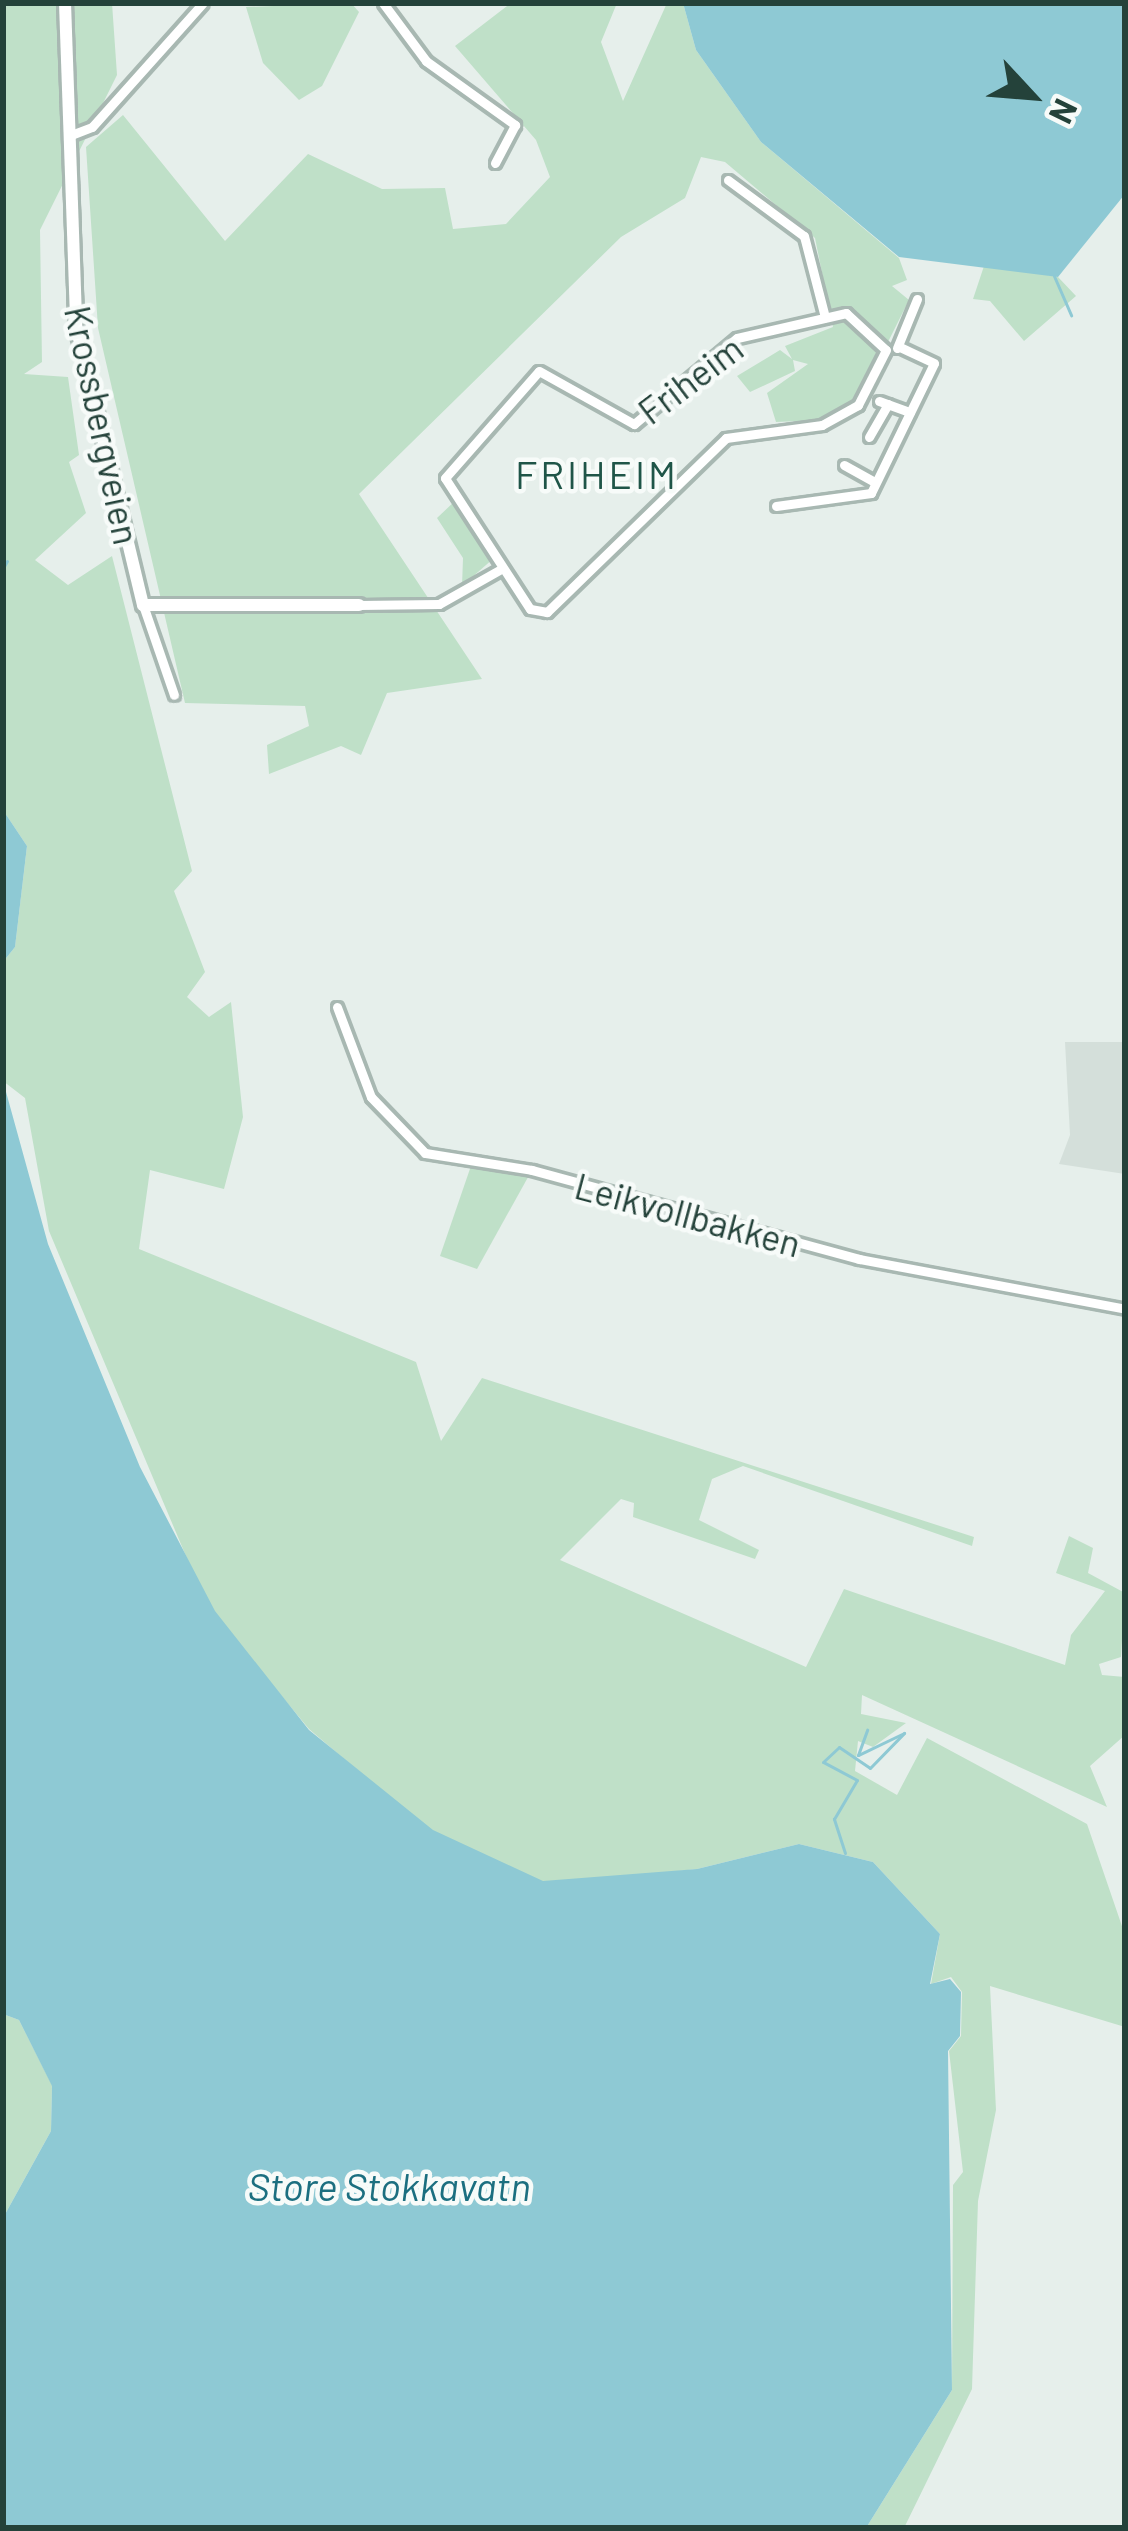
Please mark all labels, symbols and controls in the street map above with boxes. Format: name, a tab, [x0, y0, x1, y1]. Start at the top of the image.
north arrow	[972, 36, 1092, 156]
text: N	[1042, 93, 1087, 130]
street label: Krossbergveien	[57, 302, 149, 548]
street label: Friheim	[629, 326, 751, 432]
district label: FRIHEIM	[515, 451, 679, 497]
street label: Leikvollbakken	[571, 1163, 805, 1265]
water label: Store Stokkavatn	[247, 2163, 531, 2209]

